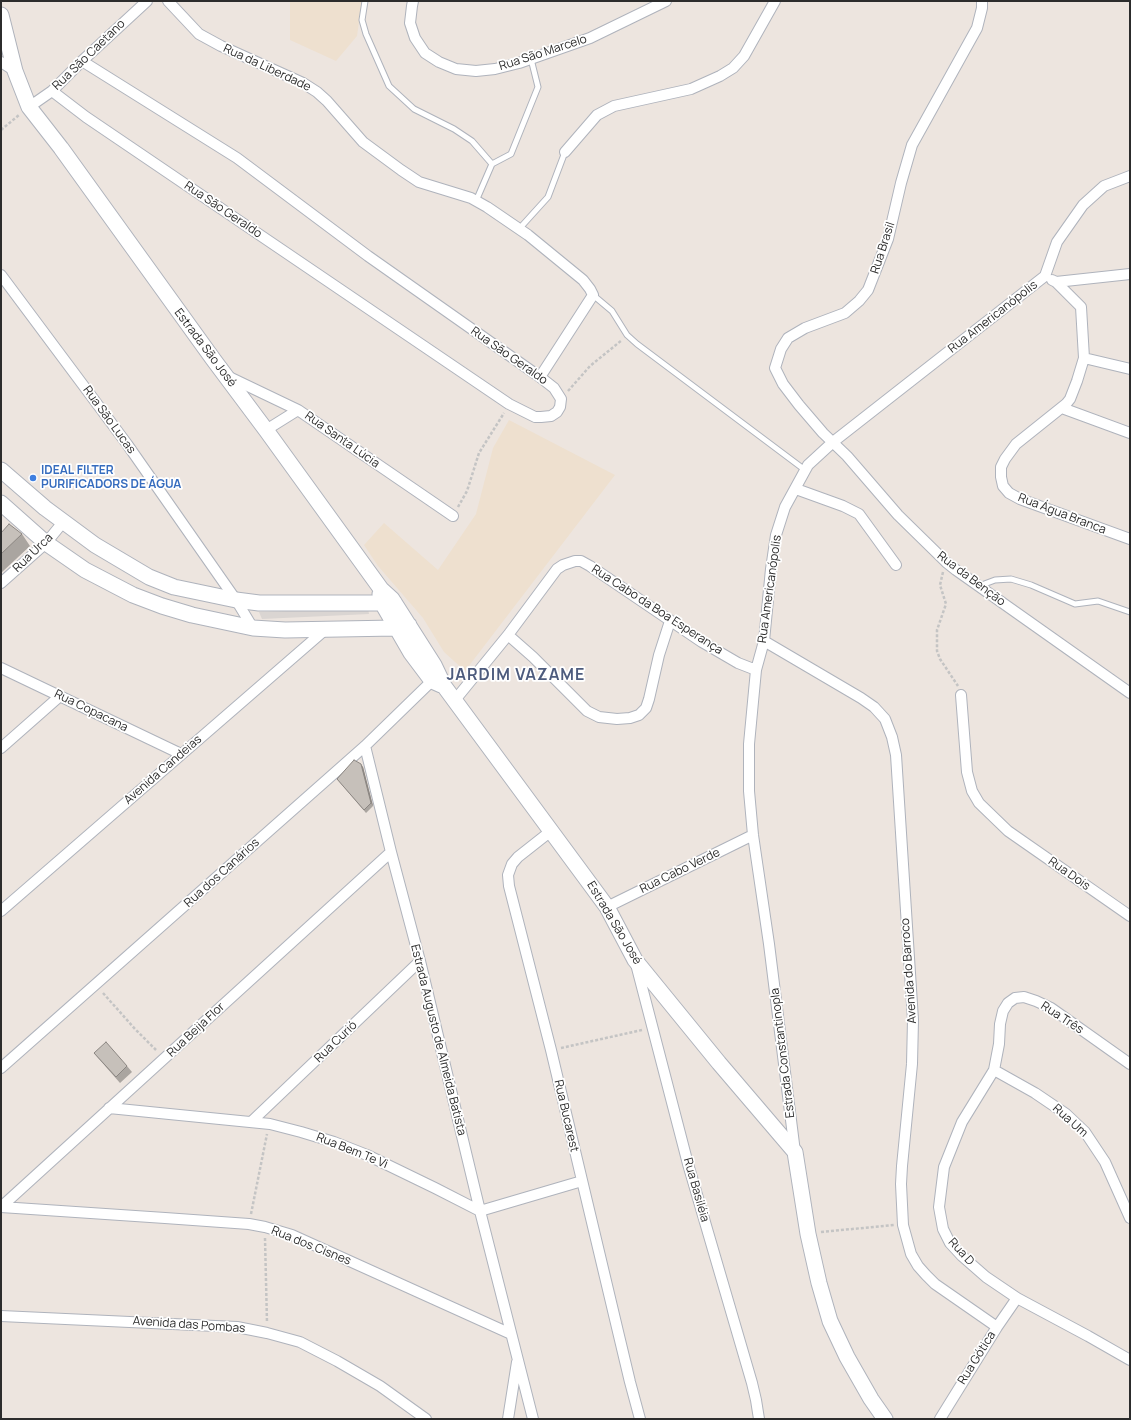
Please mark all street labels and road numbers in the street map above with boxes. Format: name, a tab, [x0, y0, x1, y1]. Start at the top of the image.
street label: Rua São Caetano	[50, 17, 128, 93]
street label: Rua São Marcelo	[497, 32, 589, 74]
street label: Rua da Liberdade	[221, 41, 313, 95]
street label: Rua São Geraldo	[181, 179, 265, 241]
street label: Rua Brasil	[868, 220, 898, 276]
street label: Rua Americanópolis	[946, 278, 1040, 356]
street label: Estrada São José	[171, 306, 239, 390]
street label: Rua São Geraldo	[468, 324, 550, 388]
street label: Rua São Lucas	[80, 383, 138, 457]
street label: Rua Santa Lúcia	[302, 409, 382, 471]
street label: Rua Água Branca	[1016, 491, 1108, 537]
street label: Rua Urca	[10, 531, 56, 575]
street label: Rua Americanópolis	[755, 534, 785, 644]
street label: Rua da Benção	[934, 549, 1008, 609]
street label: Rua Cabo da Boa Esperança	[589, 562, 725, 658]
street label: Rua Copacana	[52, 687, 130, 735]
street label: Avenida Candeias	[121, 732, 205, 808]
street label: Rua dos Canários	[181, 835, 263, 911]
street label: Rua Cabo Verde	[638, 845, 722, 897]
street label: Rua Dois	[1045, 854, 1093, 894]
street label: Estrada São José	[584, 879, 644, 967]
street label: Avenida do Barroco	[898, 918, 920, 1024]
street label: Estrada Augusto de Almeida Batista	[407, 943, 469, 1137]
street label: Estrada Constantinopla	[768, 987, 798, 1119]
street label: Rua Três	[1038, 999, 1086, 1037]
street label: Rua Beija Flor	[164, 1000, 228, 1060]
street label: Rua Curió	[312, 1018, 360, 1066]
street label: Rua Bucarest	[551, 1078, 581, 1154]
street label: Rua Um	[1049, 1101, 1091, 1141]
street label: Rua Bem Te Vi	[314, 1130, 390, 1172]
street label: Rua Basiléia	[680, 1156, 712, 1224]
street label: Rua dos Cisnes	[269, 1223, 353, 1269]
street label: Rua D	[945, 1235, 977, 1269]
street label: Avenida das Pombas	[132, 1314, 246, 1336]
street label: Rua Gótica	[955, 1329, 999, 1387]

